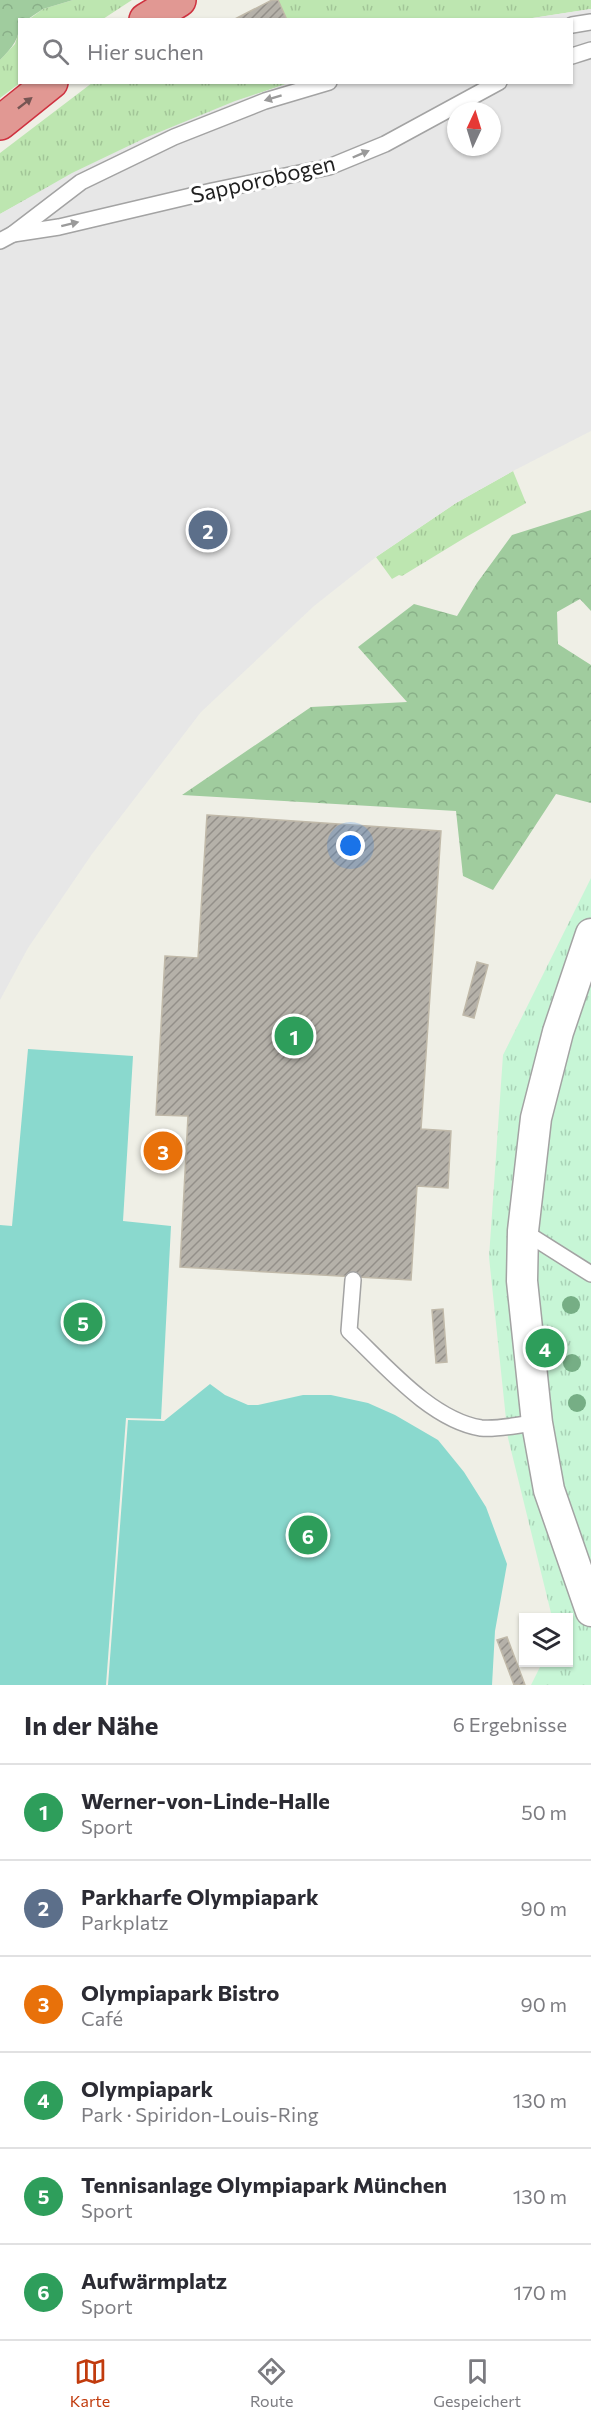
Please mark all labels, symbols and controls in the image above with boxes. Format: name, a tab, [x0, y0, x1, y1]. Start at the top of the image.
search box	[18, 18, 573, 84]
icon: search	[39, 35, 72, 68]
text: Hier suchen	[87, 38, 204, 65]
one-way arrow	[264, 94, 282, 103]
one-way arrow	[18, 97, 33, 109]
north arrow	[447, 102, 501, 156]
street label: Sapporobogen	[188, 149, 338, 208]
one-way arrow	[353, 149, 371, 159]
one-way arrow	[61, 218, 79, 228]
pin: 2	[188, 508, 228, 552]
your location	[336, 831, 365, 860]
pin: 1	[274, 1014, 314, 1058]
pin: 3	[144, 1128, 182, 1174]
pin: 5	[64, 1300, 103, 1344]
pin: 4	[526, 1326, 564, 1370]
pin: 6	[288, 1512, 328, 1558]
map controls	[519, 1613, 573, 1667]
button: layers	[519, 1613, 573, 1667]
text: In der Nähe	[24, 1709, 159, 1740]
text: 6 Ergebnisse	[453, 1712, 567, 1736]
text: Werner-von-Linde-Halle	[81, 1787, 330, 1814]
text: 1	[39, 1800, 48, 1824]
text: 50 m	[521, 1800, 567, 1824]
text: Sport	[81, 1814, 133, 1838]
text: Parkharfe Olympiapark	[81, 1883, 319, 1910]
text: 2	[38, 1896, 49, 1920]
text: 90 m	[521, 1896, 567, 1920]
text: Parkplatz	[81, 1910, 168, 1934]
text: Olympiapark Bistro	[81, 1979, 279, 2006]
text: 3	[38, 1992, 49, 2016]
text: 90 m	[521, 1992, 567, 2016]
text: Café	[81, 2006, 123, 2030]
text: Olympiapark	[81, 2075, 213, 2102]
text: 4	[37, 2088, 50, 2112]
text: 130 m	[513, 2088, 567, 2112]
text: Park · Spiridon-Louis-Ring	[81, 2102, 319, 2126]
text: Tennisanlage Olympiapark München	[81, 2171, 447, 2198]
text: 5	[38, 2184, 49, 2208]
text: 130 m	[513, 2184, 567, 2208]
text: Sport	[81, 2198, 133, 2222]
text: Aufwärmplatz	[81, 2267, 227, 2294]
text: 6	[37, 2280, 50, 2304]
text: 170 m	[514, 2280, 567, 2304]
text: Sport	[81, 2294, 133, 2318]
tab: Karte	[70, 2355, 110, 2410]
tab: Route	[250, 2355, 294, 2410]
tab: Gespeichert	[433, 2355, 521, 2410]

